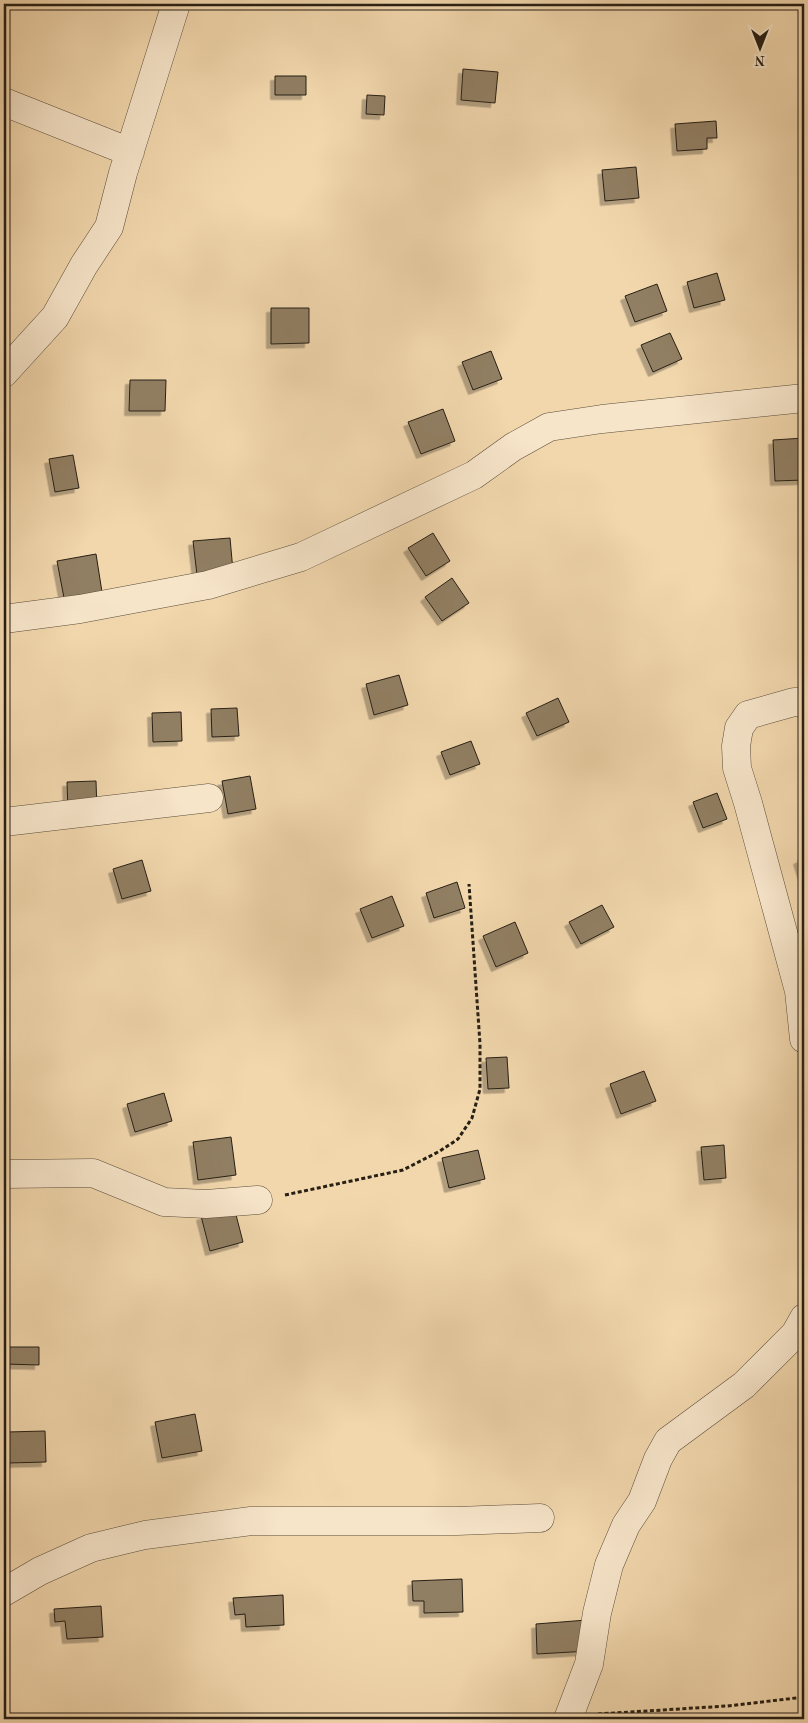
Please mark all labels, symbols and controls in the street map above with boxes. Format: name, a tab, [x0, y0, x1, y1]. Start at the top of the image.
north arrow	[736, 22, 786, 72]
text: N	[754, 53, 765, 67]

